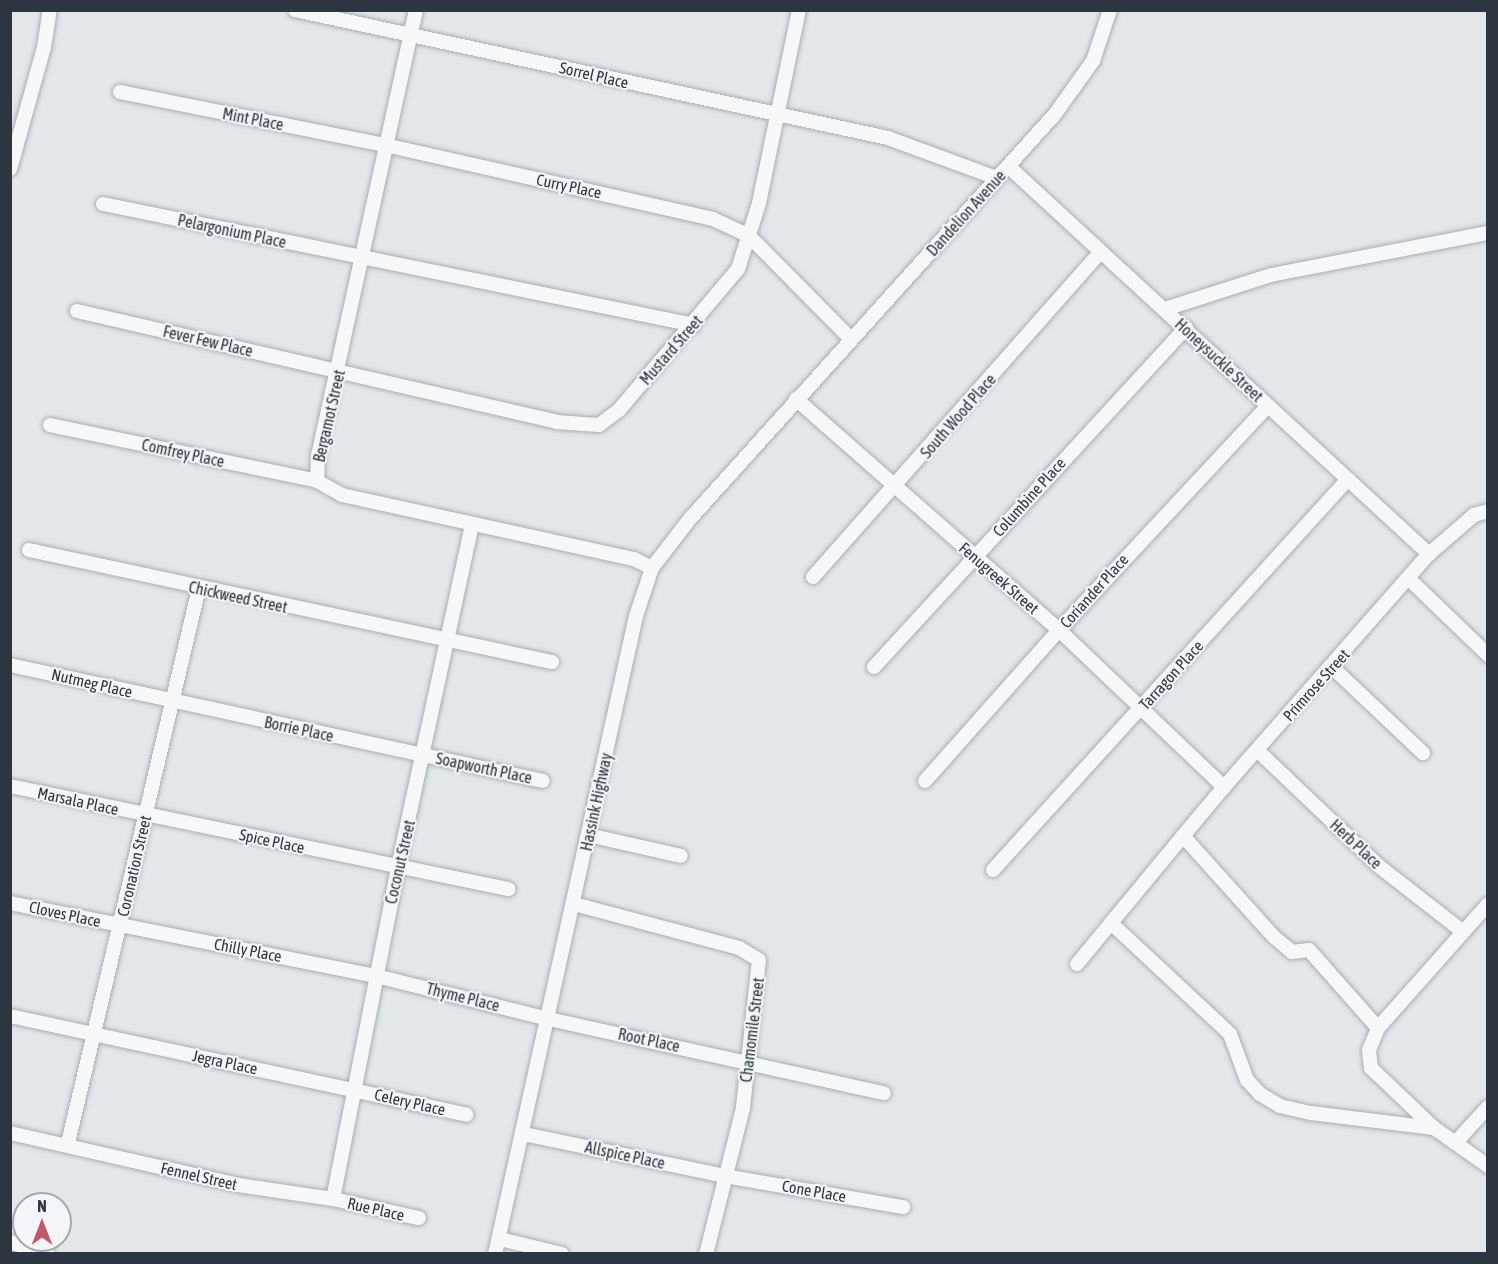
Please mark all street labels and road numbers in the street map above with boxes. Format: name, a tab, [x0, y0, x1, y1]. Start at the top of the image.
street label: Sorrel Place	[558, 58, 630, 92]
street label: Mint Place	[221, 104, 285, 134]
street label: Dandelion Avenue	[923, 166, 1009, 260]
street label: Curry Place	[535, 170, 603, 202]
street label: Pelargonium Place	[176, 210, 288, 252]
street label: Mustard Street	[636, 311, 706, 389]
street label: Honeysuckle Street	[1171, 314, 1267, 406]
street label: Fever Few Place	[161, 321, 255, 361]
street label: Bergamot Street	[309, 368, 349, 464]
street label: South Wood Place	[916, 370, 1000, 462]
street label: Comfrey Place	[140, 435, 226, 471]
street label: Columbine Place	[989, 454, 1069, 540]
street label: Fenugreek Street	[955, 538, 1043, 618]
street label: Coriander Place	[1056, 550, 1132, 632]
street label: Chickweed Street	[187, 577, 289, 617]
street label: Tarragon Place	[1135, 636, 1207, 714]
street label: Primrose Street	[1279, 645, 1353, 725]
street label: Nutmeg Place	[50, 664, 134, 702]
street label: Borrie Place	[263, 712, 335, 746]
street label: Soapworth Place	[434, 748, 534, 788]
street label: Hassink Highway	[576, 751, 616, 853]
street label: Marsala Place	[36, 783, 120, 819]
street label: Coronation Street	[113, 814, 155, 918]
street label: Herb Place	[1326, 815, 1386, 873]
street label: Coconut Street	[381, 818, 419, 906]
street label: Spice Place	[238, 825, 306, 857]
street label: Cloves Place	[27, 897, 103, 931]
street label: Chilly Place	[213, 934, 283, 966]
street label: Chamomile Street	[736, 977, 768, 1083]
street label: Thyme Place	[424, 979, 502, 1015]
street label: Root Place	[616, 1024, 682, 1056]
street label: Jegra Place	[191, 1046, 259, 1078]
street label: Celery Place	[373, 1085, 447, 1119]
street label: Allspice Place	[583, 1137, 667, 1173]
street label: Fennel Street	[159, 1158, 239, 1194]
street label: Cone Place	[781, 1176, 847, 1206]
street label: Rue Place	[346, 1193, 406, 1225]

